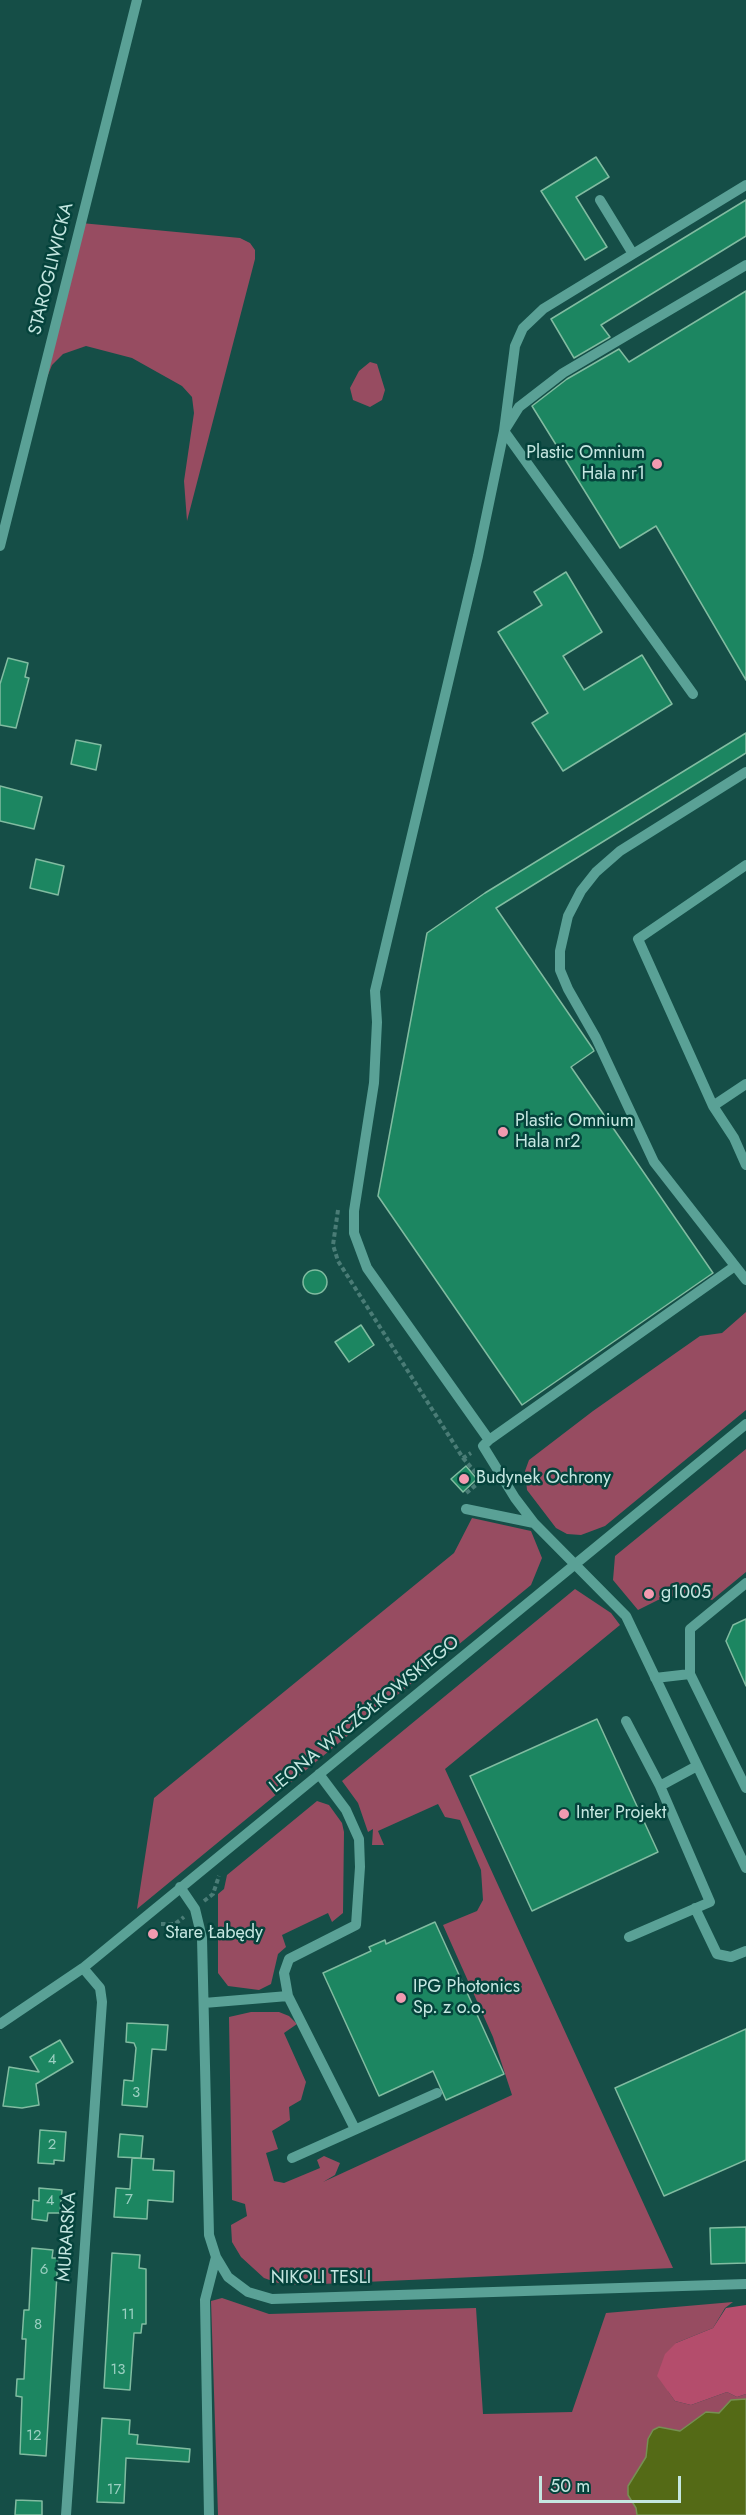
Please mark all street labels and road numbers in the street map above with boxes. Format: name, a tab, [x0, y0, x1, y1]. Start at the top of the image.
street label: STAROGLIWICKA	[25, 201, 79, 337]
street label: LEONA WYCZÓŁKOWSKIEGO	[266, 1632, 464, 1798]
street label: MURARSKA	[54, 2191, 82, 2283]
street label: NIKOLI TESLI	[271, 2268, 371, 2290]

